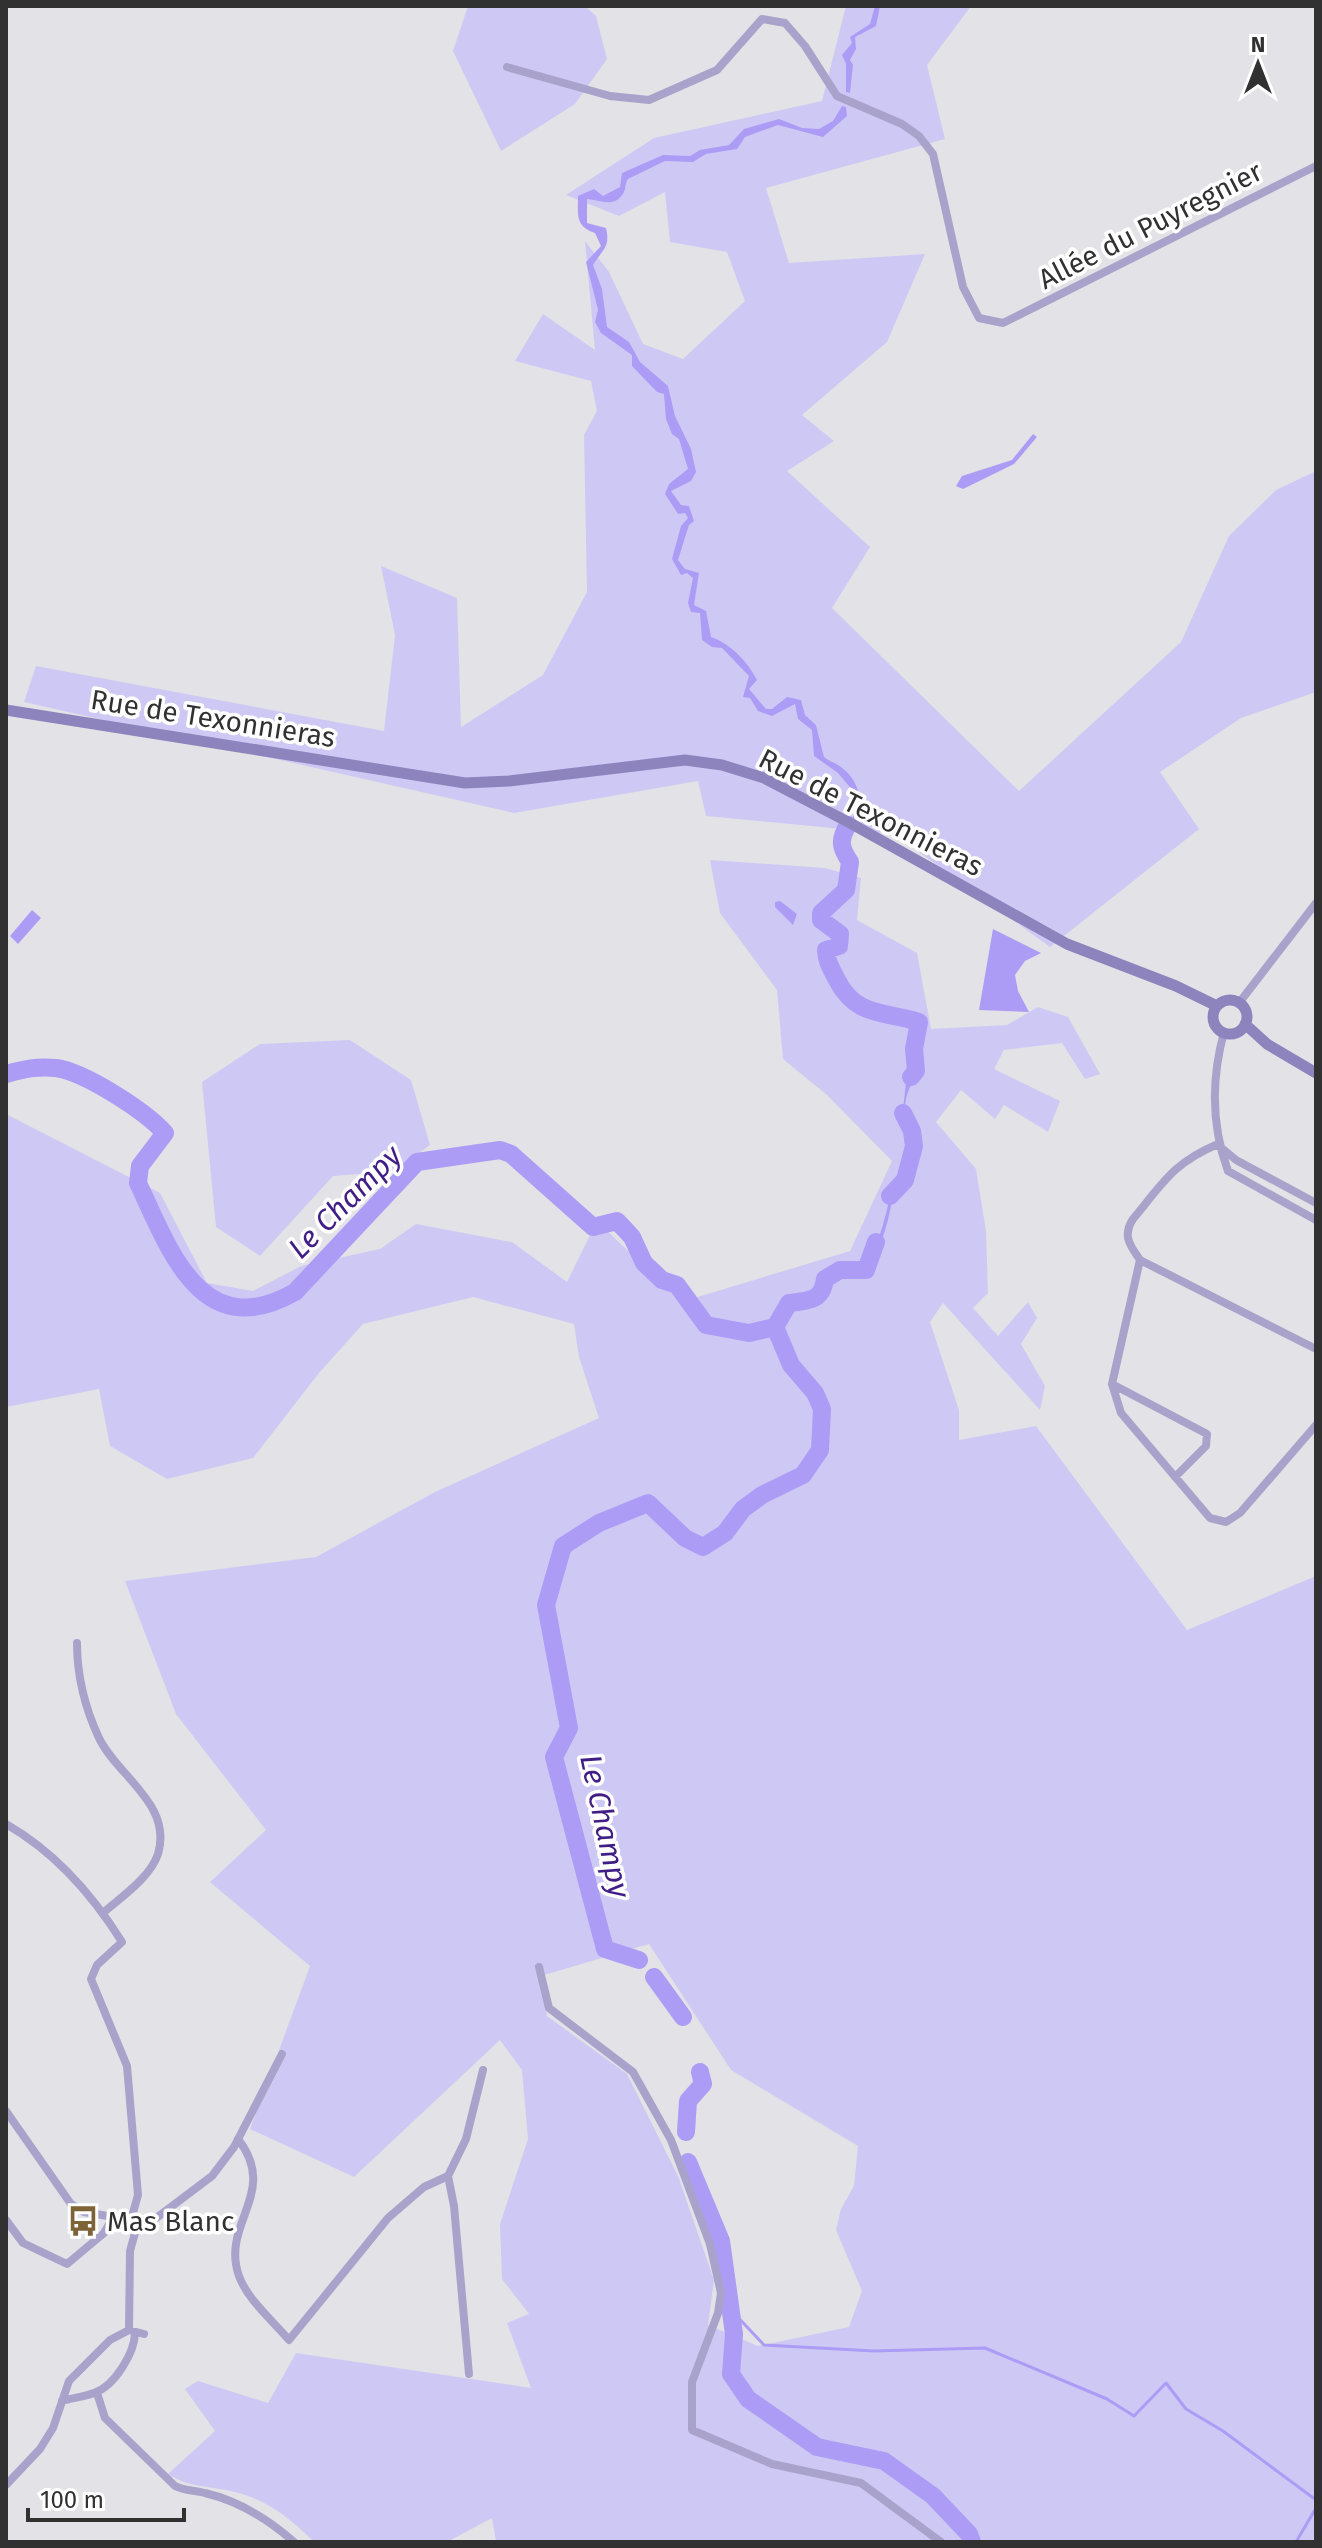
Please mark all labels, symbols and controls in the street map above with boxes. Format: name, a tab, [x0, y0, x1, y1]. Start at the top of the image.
north arrow	[1218, 24, 1298, 104]
text: N	[1251, 31, 1265, 58]
street label: Allée du Puyregnier	[1033, 155, 1268, 296]
street label: Rue de Texonnieras	[88, 683, 337, 754]
street label: Rue de Texonnieras	[753, 742, 988, 883]
water label: Le Champy	[281, 1137, 410, 1266]
water label: Le Champy	[572, 1751, 638, 1902]
bus stop icon: Mas Blanc	[66, 2204, 100, 2238]
place label: Mas Blanc	[107, 2205, 234, 2238]
scale bar	[28, 2472, 184, 2522]
text: 100 m	[40, 2486, 104, 2514]

